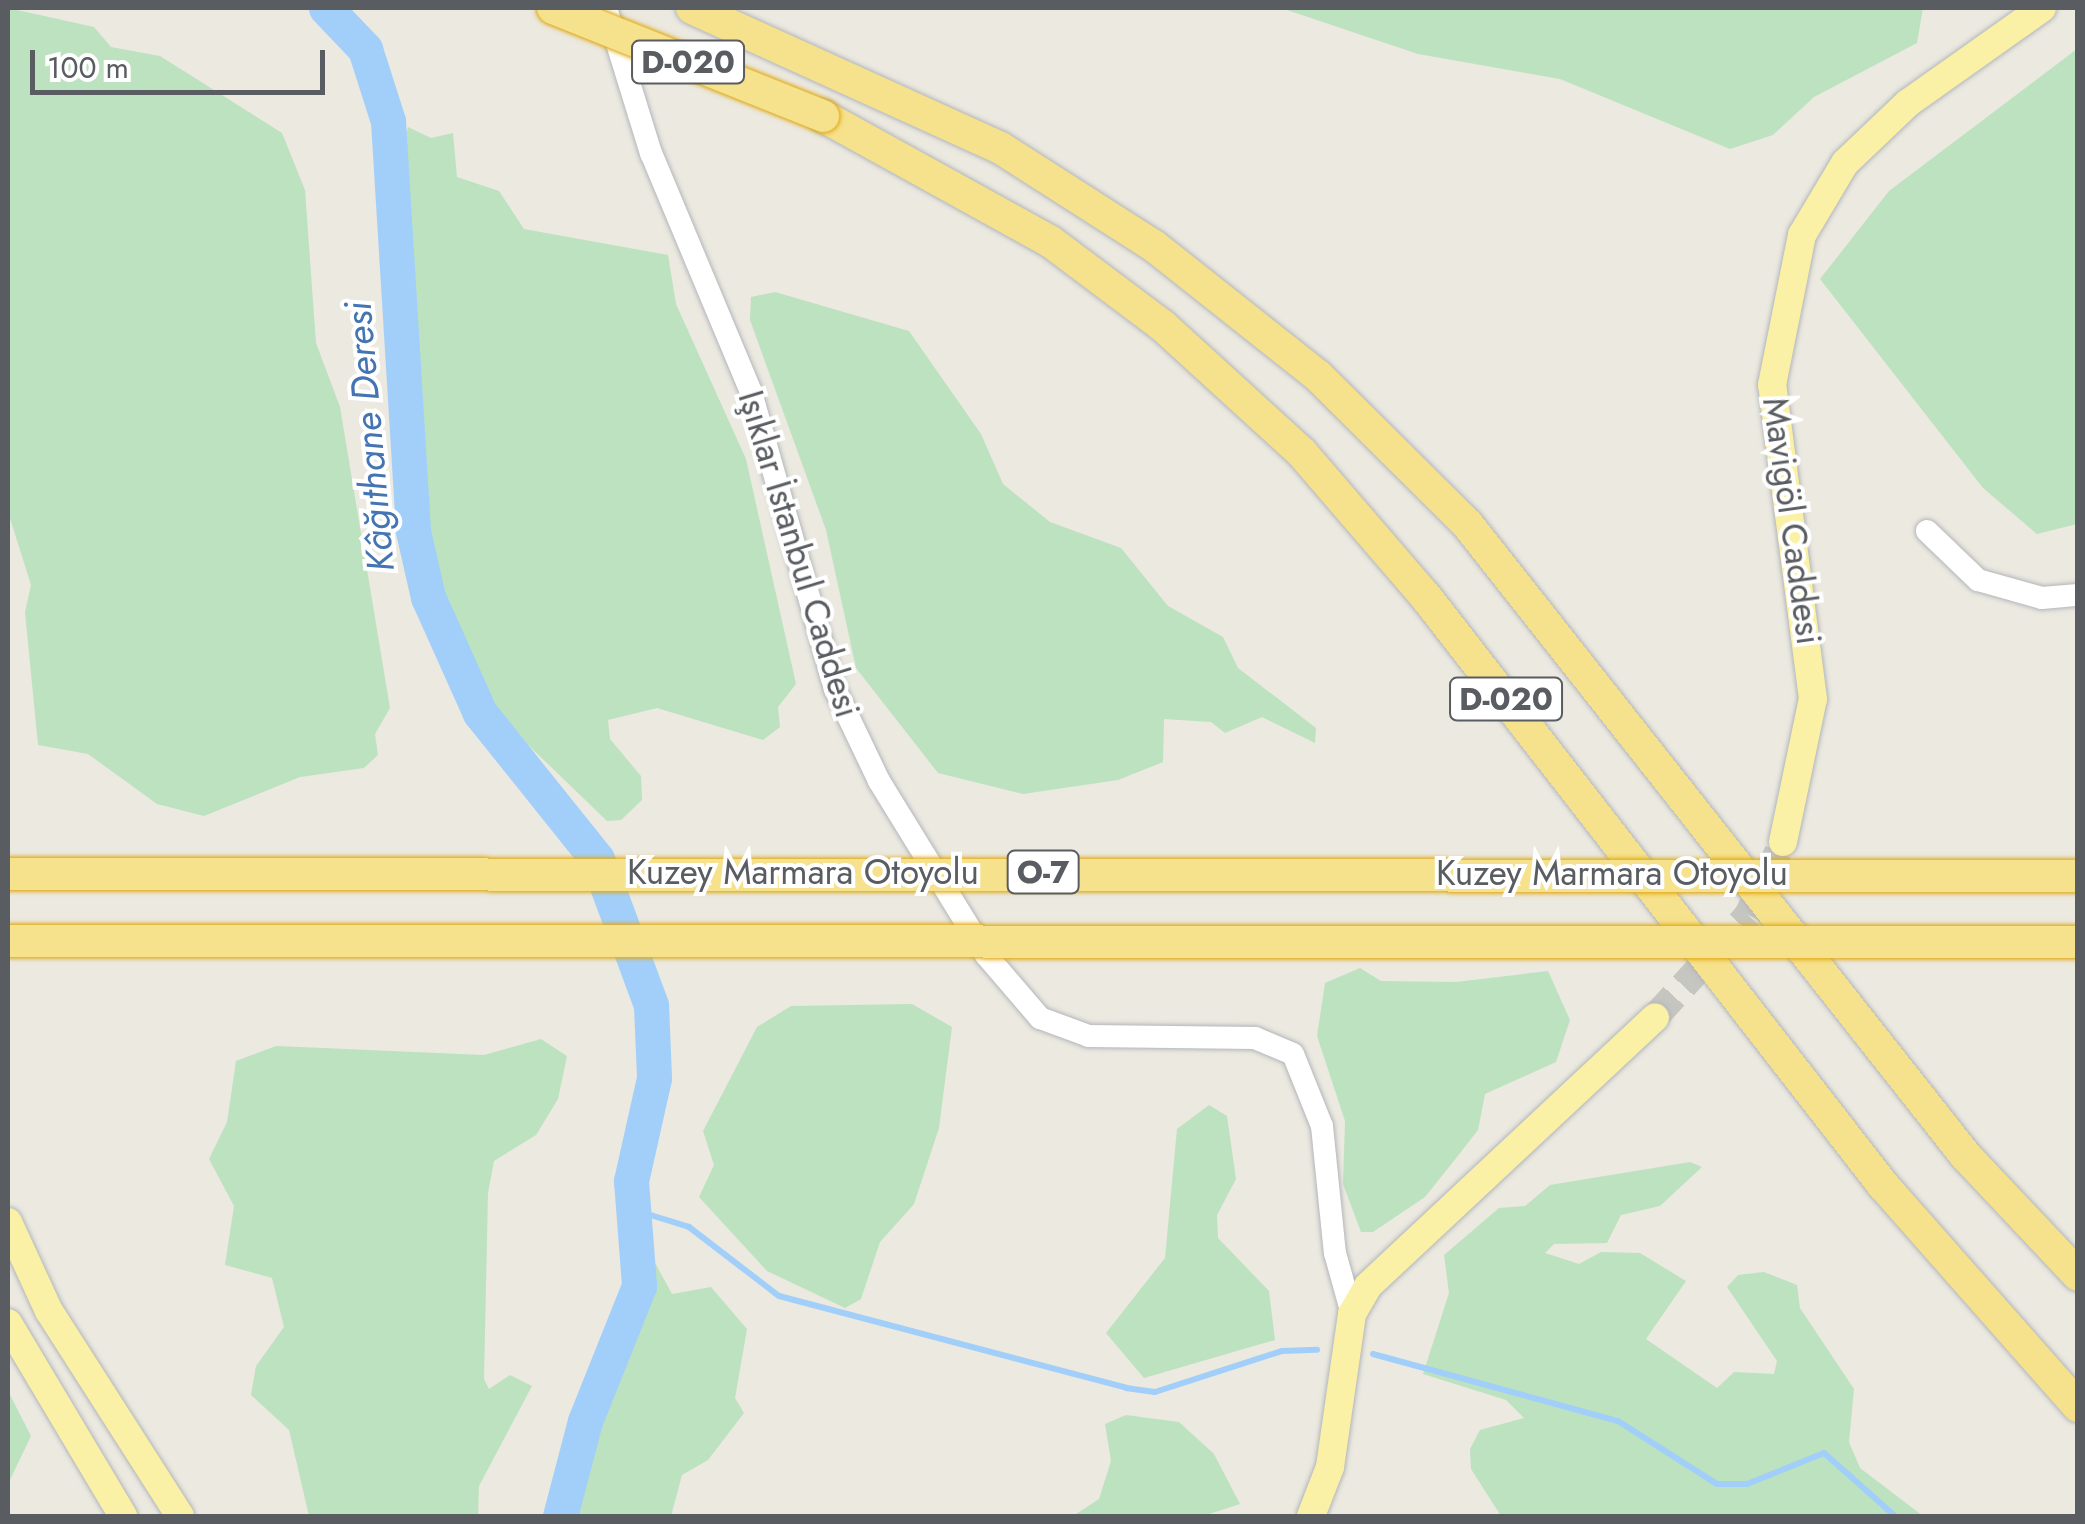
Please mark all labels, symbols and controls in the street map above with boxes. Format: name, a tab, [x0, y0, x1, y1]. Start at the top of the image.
scale bar	[35, 30, 330, 92]
road number: D-020	[630, 35, 746, 89]
text: 100 m	[47, 46, 129, 89]
water label: Kâğıthane Deresi	[334, 300, 404, 574]
street label: Işıklar İstanbul Caddesi	[729, 385, 869, 723]
street label: Mavigöl Caddesi	[1754, 395, 1830, 647]
road number: D-020	[1448, 672, 1564, 726]
road number: O-7	[1006, 845, 1080, 899]
street label: Kuzey Marmara Otoyolu	[627, 851, 979, 893]
street label: Kuzey Marmara Otoyolu	[1436, 852, 1788, 894]

